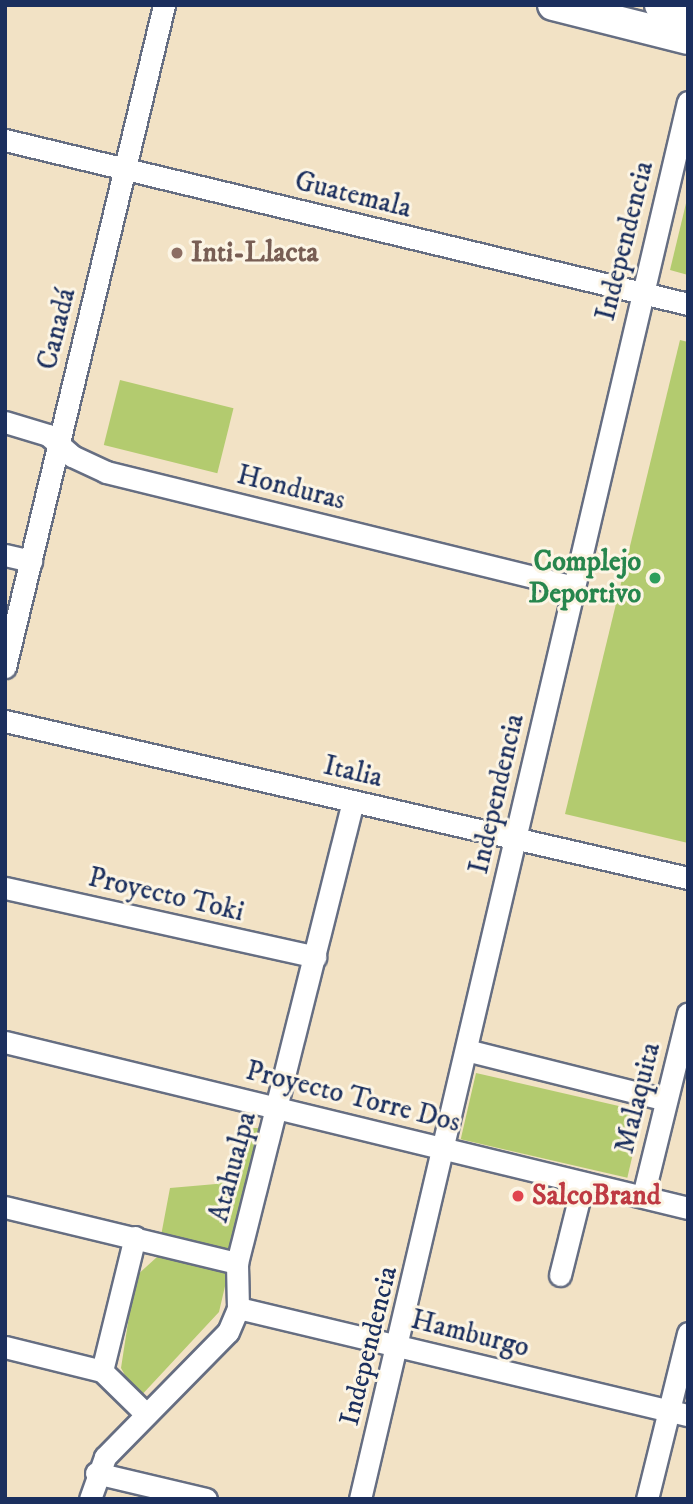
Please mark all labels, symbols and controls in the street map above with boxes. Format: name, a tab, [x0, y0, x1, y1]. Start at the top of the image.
street label: Independencia	[589, 158, 661, 324]
street label: Guatemala	[291, 164, 415, 226]
place label: Inti-Llacta	[191, 236, 318, 270]
marker: Inti-Llacta	[169, 245, 185, 261]
street label: Canadá	[31, 285, 83, 373]
street label: Honduras	[233, 458, 349, 518]
place label: Complejo Deportivo	[529, 545, 641, 611]
marker: Complejo Deportivo	[647, 570, 663, 586]
street label: Independencia	[462, 711, 532, 877]
street label: Italia	[320, 749, 386, 795]
street label: Proyecto Toki	[85, 861, 247, 929]
street label: Malaquita	[608, 1039, 668, 1157]
street label: Proyecto Torre Dos	[242, 1054, 464, 1140]
street label: Atahualpa	[202, 1108, 264, 1226]
place label: SalcoBrand	[532, 1179, 661, 1213]
marker: SalcoBrand	[510, 1188, 526, 1204]
street label: Independencia	[333, 1263, 405, 1429]
street label: Hamburgo	[407, 1303, 533, 1365]

